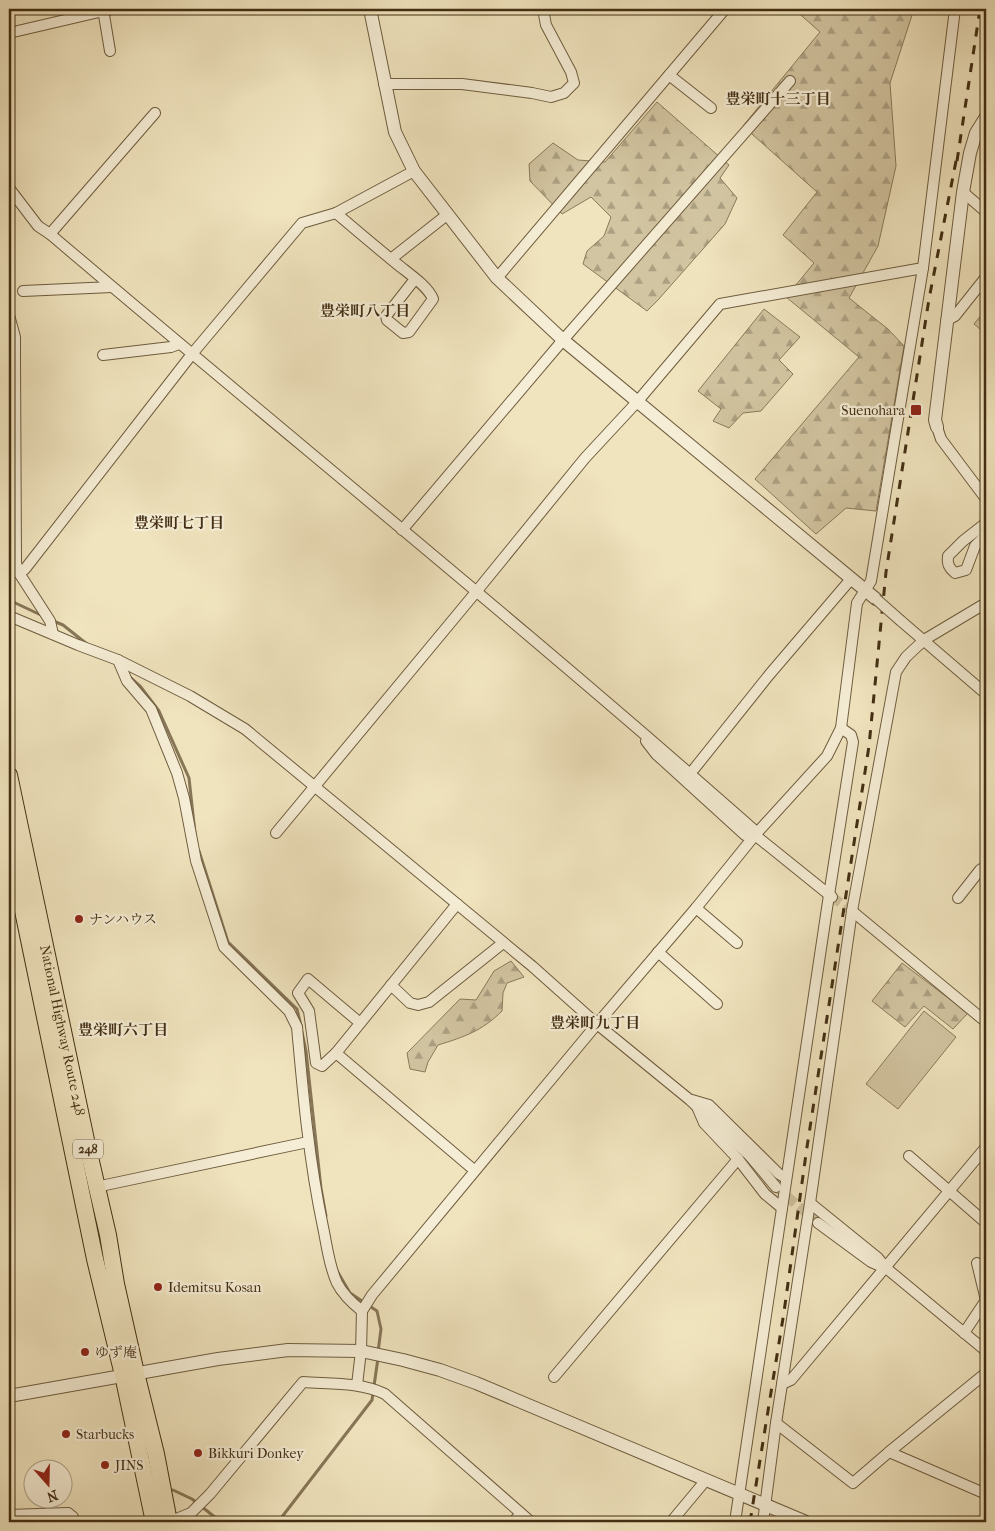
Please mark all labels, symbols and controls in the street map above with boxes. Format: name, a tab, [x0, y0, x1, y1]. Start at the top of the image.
district label: 豊栄町十三丁目	[725, 90, 831, 108]
district label: 豊栄町八丁目	[320, 302, 410, 320]
place label: Suenohara	[841, 402, 906, 419]
marker: Suenohara	[909, 403, 923, 417]
district label: 豊栄町七丁目	[134, 514, 224, 532]
place label: ナンハウス	[89, 911, 157, 928]
marker: ナンハウス	[73, 913, 85, 925]
street label: National Highway Route 248	[36, 944, 89, 1117]
district label: 豊栄町九丁目	[550, 1014, 640, 1032]
district label: 豊栄町六丁目	[78, 1021, 168, 1039]
road number: 248	[73, 1140, 103, 1158]
place label: Idemitsu Kosan	[168, 1279, 261, 1296]
marker: Idemitsu Kosan	[152, 1281, 164, 1293]
place label: ゆず庵	[95, 1344, 137, 1361]
marker: ゆず庵	[79, 1346, 91, 1358]
place label: Starbucks	[76, 1426, 134, 1443]
marker: Starbucks	[60, 1428, 72, 1440]
place label: Bikkuri Donkey	[208, 1445, 304, 1462]
marker: Bikkuri Donkey	[192, 1447, 204, 1459]
place label: JINS	[114, 1457, 144, 1474]
north arrow	[22, 1458, 72, 1508]
marker: JINS	[99, 1459, 111, 1471]
text: N	[44, 1486, 60, 1506]

